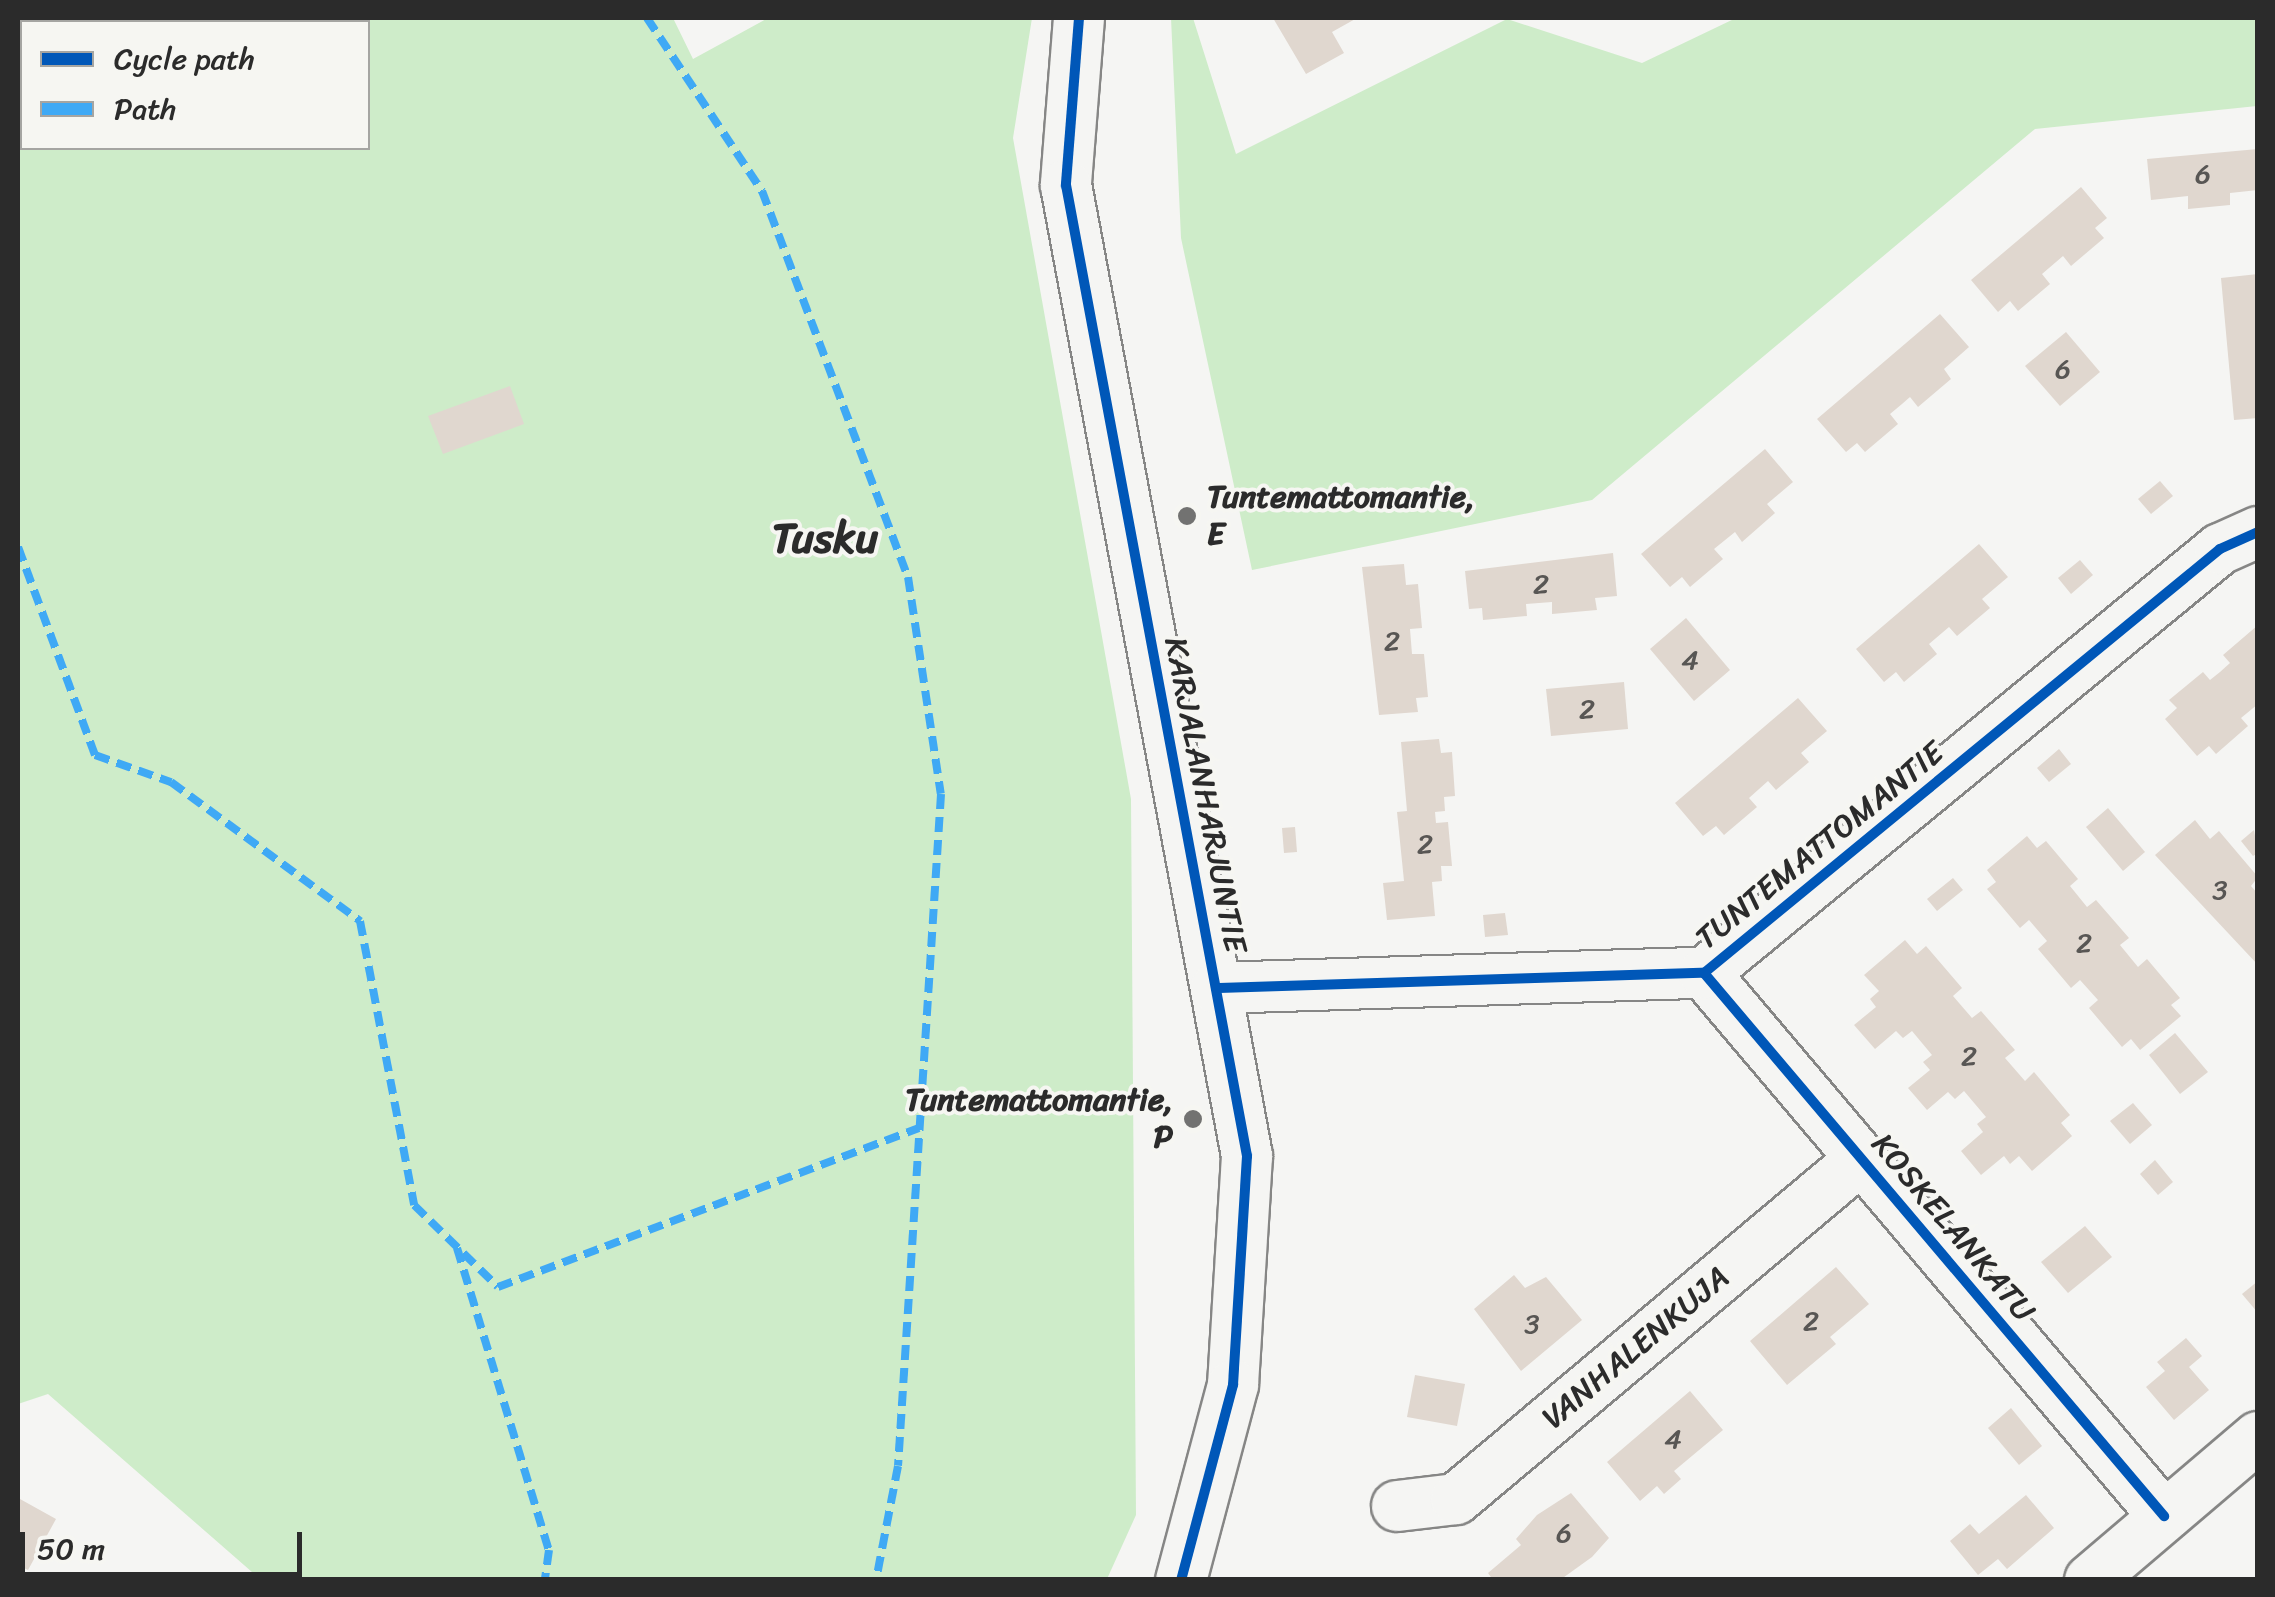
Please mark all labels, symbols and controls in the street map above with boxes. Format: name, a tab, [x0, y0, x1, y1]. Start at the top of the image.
legend	[20, 20, 370, 150]
text: Cycle path	[114, 32, 255, 86]
text: Path	[114, 82, 176, 136]
house number: 6	[2195, 157, 2211, 191]
house number: 6	[2055, 352, 2071, 386]
place label: Tuntemattomantie, E	[1207, 479, 1475, 554]
marker: Tuntemattomantie, E	[1176, 505, 1198, 527]
district label: Tusku	[772, 513, 878, 563]
house number: 2	[1533, 567, 1549, 601]
house number: 2	[1384, 624, 1400, 658]
street label: KARJALANHARJUNTIE	[1156, 634, 1254, 956]
house number: 4	[1681, 643, 1699, 677]
house number: 2	[1579, 692, 1595, 726]
street label: TUNTEMATTOMANTIE	[1688, 734, 1952, 958]
house number: 2	[1417, 827, 1433, 861]
house number: 3	[2212, 873, 2228, 907]
house number: 2	[2076, 926, 2092, 960]
house number: 2	[1961, 1039, 1977, 1073]
place label: Tuntemattomantie, P	[905, 1082, 1173, 1157]
marker: Tuntemattomantie, P	[1182, 1108, 1204, 1130]
street label: KOSKELANKATU	[1863, 1126, 2043, 1330]
street label: VANHALENKUJA	[1535, 1259, 1737, 1437]
house number: 2	[1803, 1304, 1819, 1338]
house number: 3	[1524, 1307, 1540, 1341]
house number: 4	[1664, 1422, 1682, 1456]
scale bar	[25, 1512, 308, 1574]
house number: 6	[1556, 1516, 1572, 1550]
text: 50 m	[37, 1522, 105, 1576]

